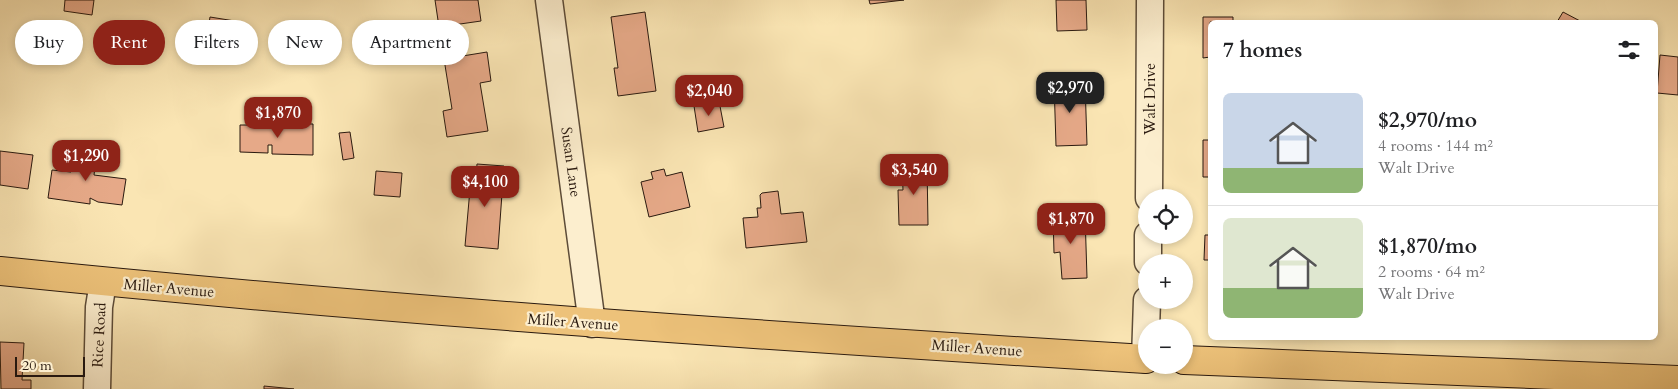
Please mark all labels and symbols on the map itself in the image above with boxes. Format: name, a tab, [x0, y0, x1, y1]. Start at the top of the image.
street label: Walt Drive	[1140, 63, 1160, 136]
pin: $2,970	[1029, 72, 1111, 114]
pin: $2,040	[668, 74, 750, 117]
pin: $1,870	[237, 96, 319, 139]
street label: Susan Lane	[556, 126, 586, 199]
pin: $1,290	[45, 140, 127, 182]
pin: $3,540	[873, 154, 955, 196]
pin: $4,100	[444, 166, 526, 208]
pin: $1,870	[1030, 202, 1112, 245]
street label: Miller Avenue	[123, 274, 215, 302]
street label: Rice Road	[87, 302, 111, 368]
street label: Miller Avenue	[527, 309, 619, 335]
street label: Miller Avenue	[931, 335, 1023, 361]
scale bar	[15, 354, 85, 377]

